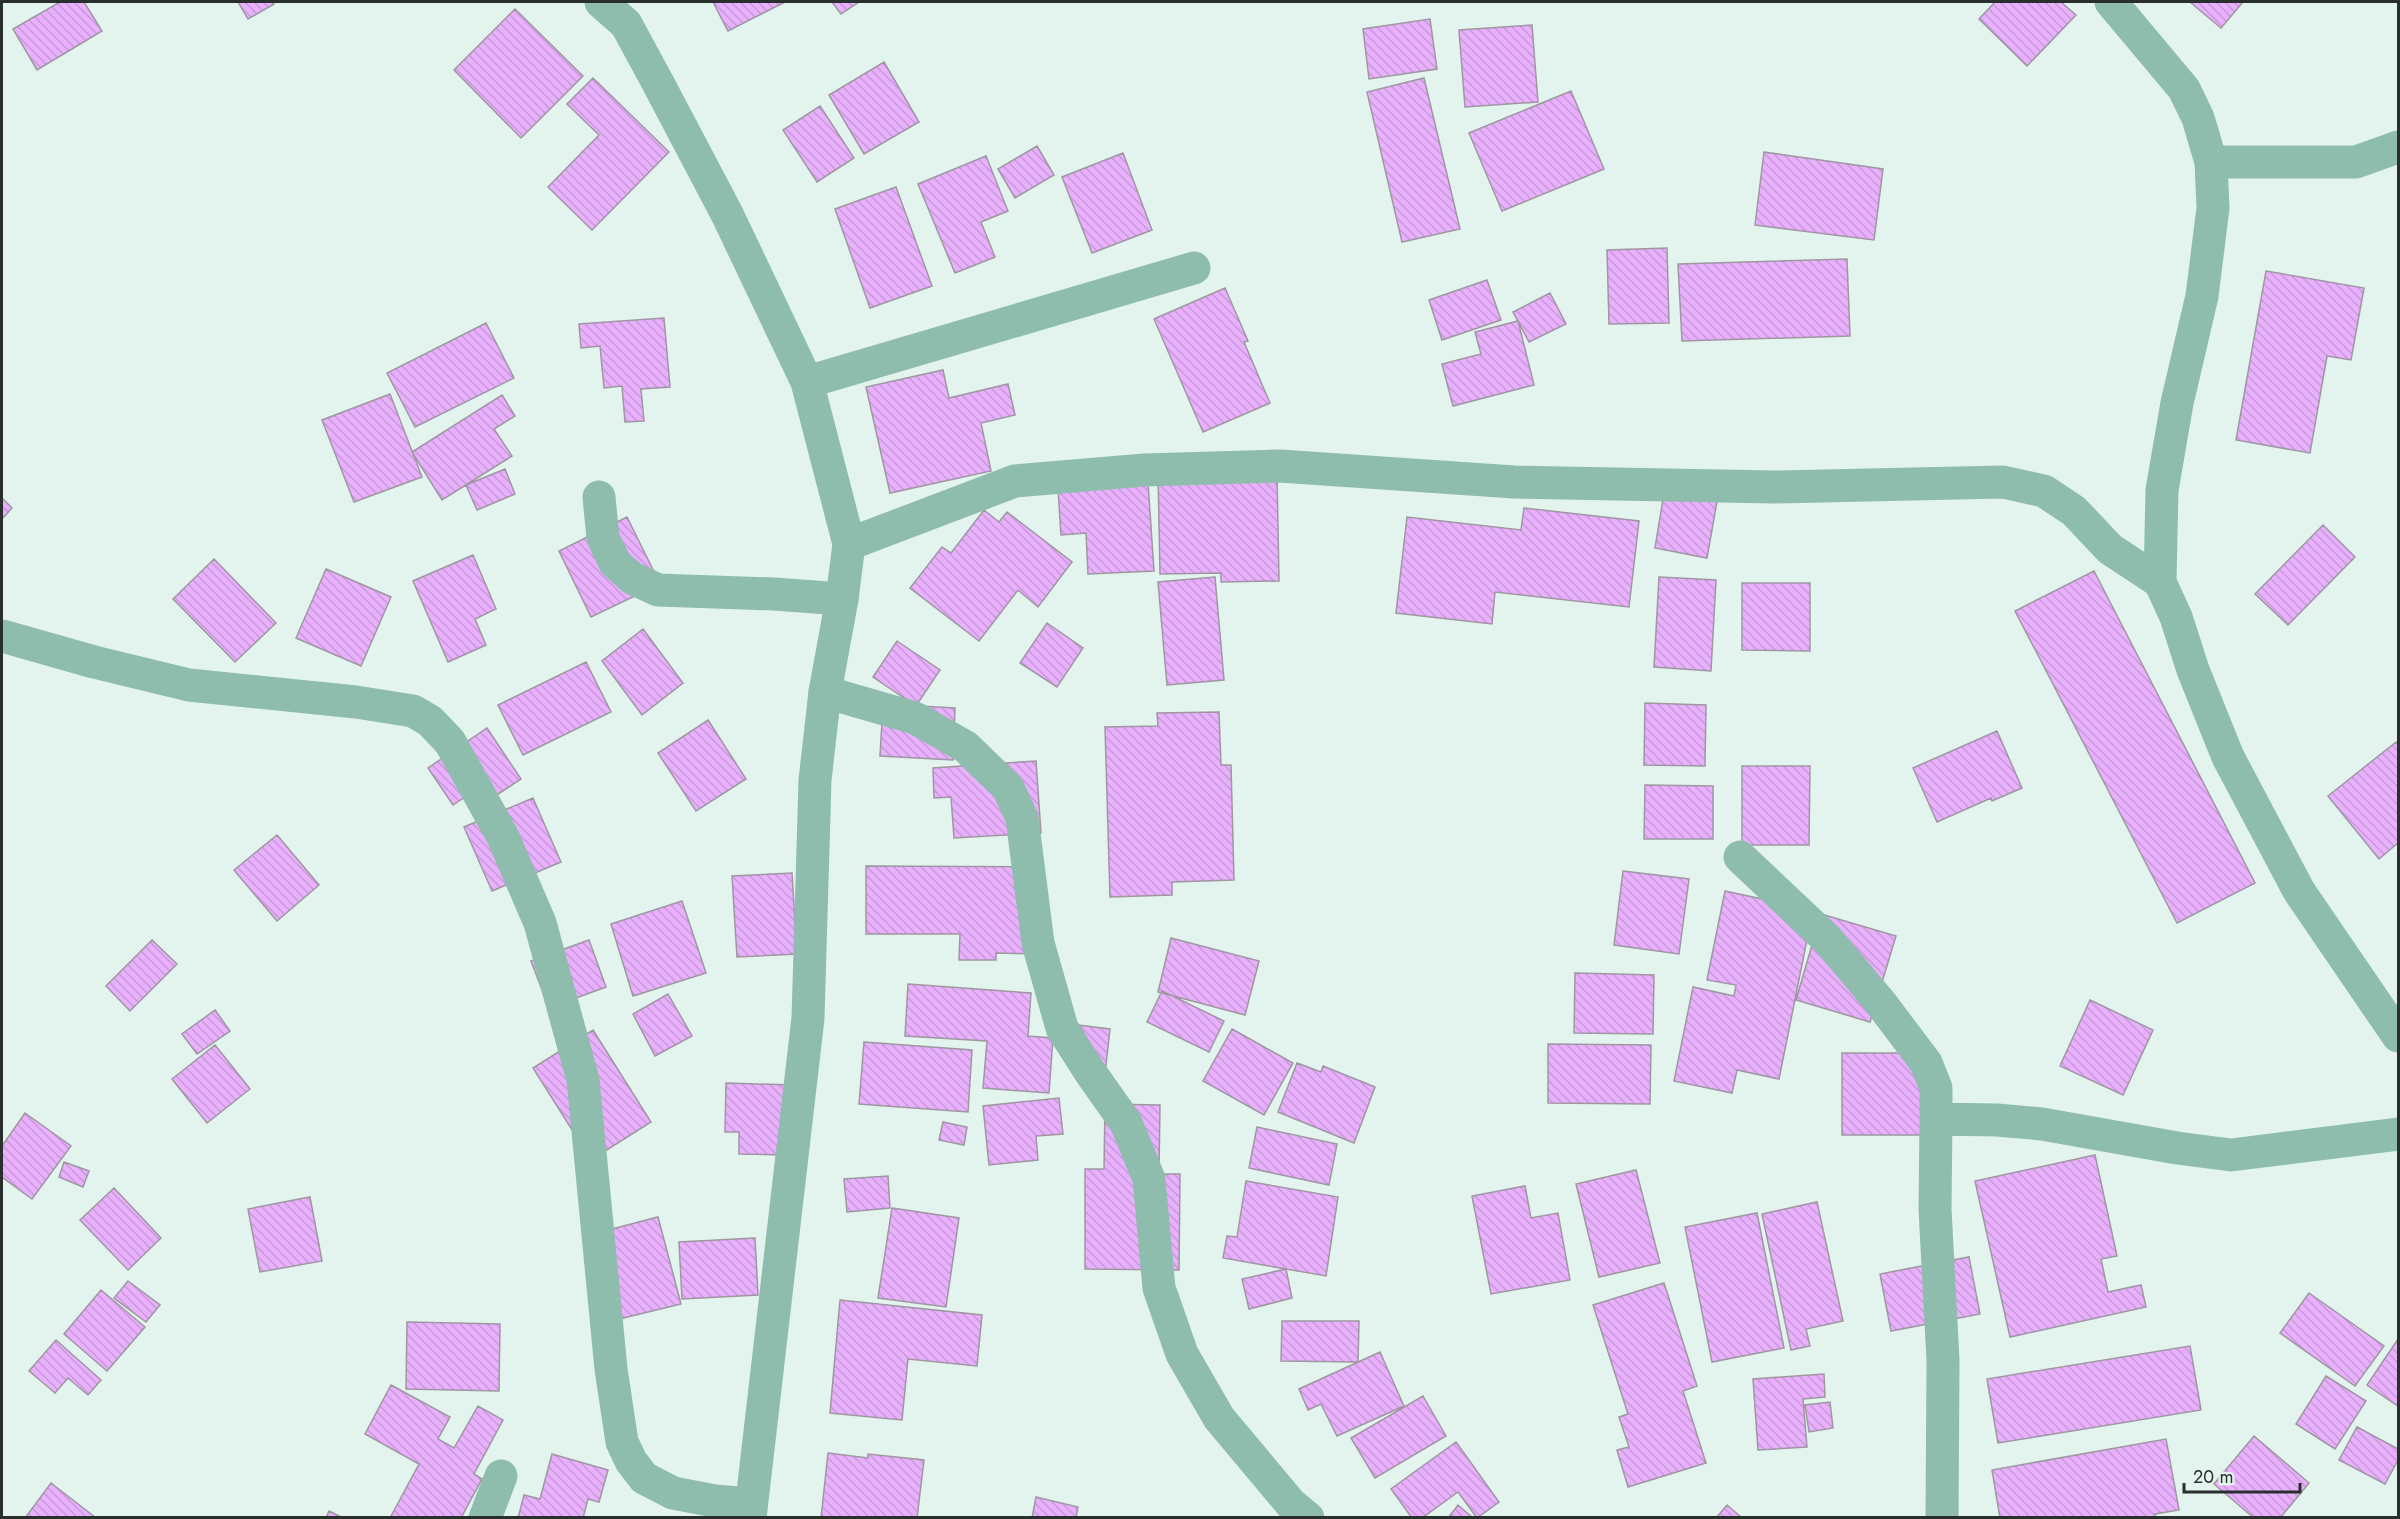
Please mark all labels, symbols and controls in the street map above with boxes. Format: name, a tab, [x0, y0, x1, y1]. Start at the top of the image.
scale bar	[2184, 1456, 2300, 1494]
text: 20 m	[2193, 1464, 2233, 1490]

